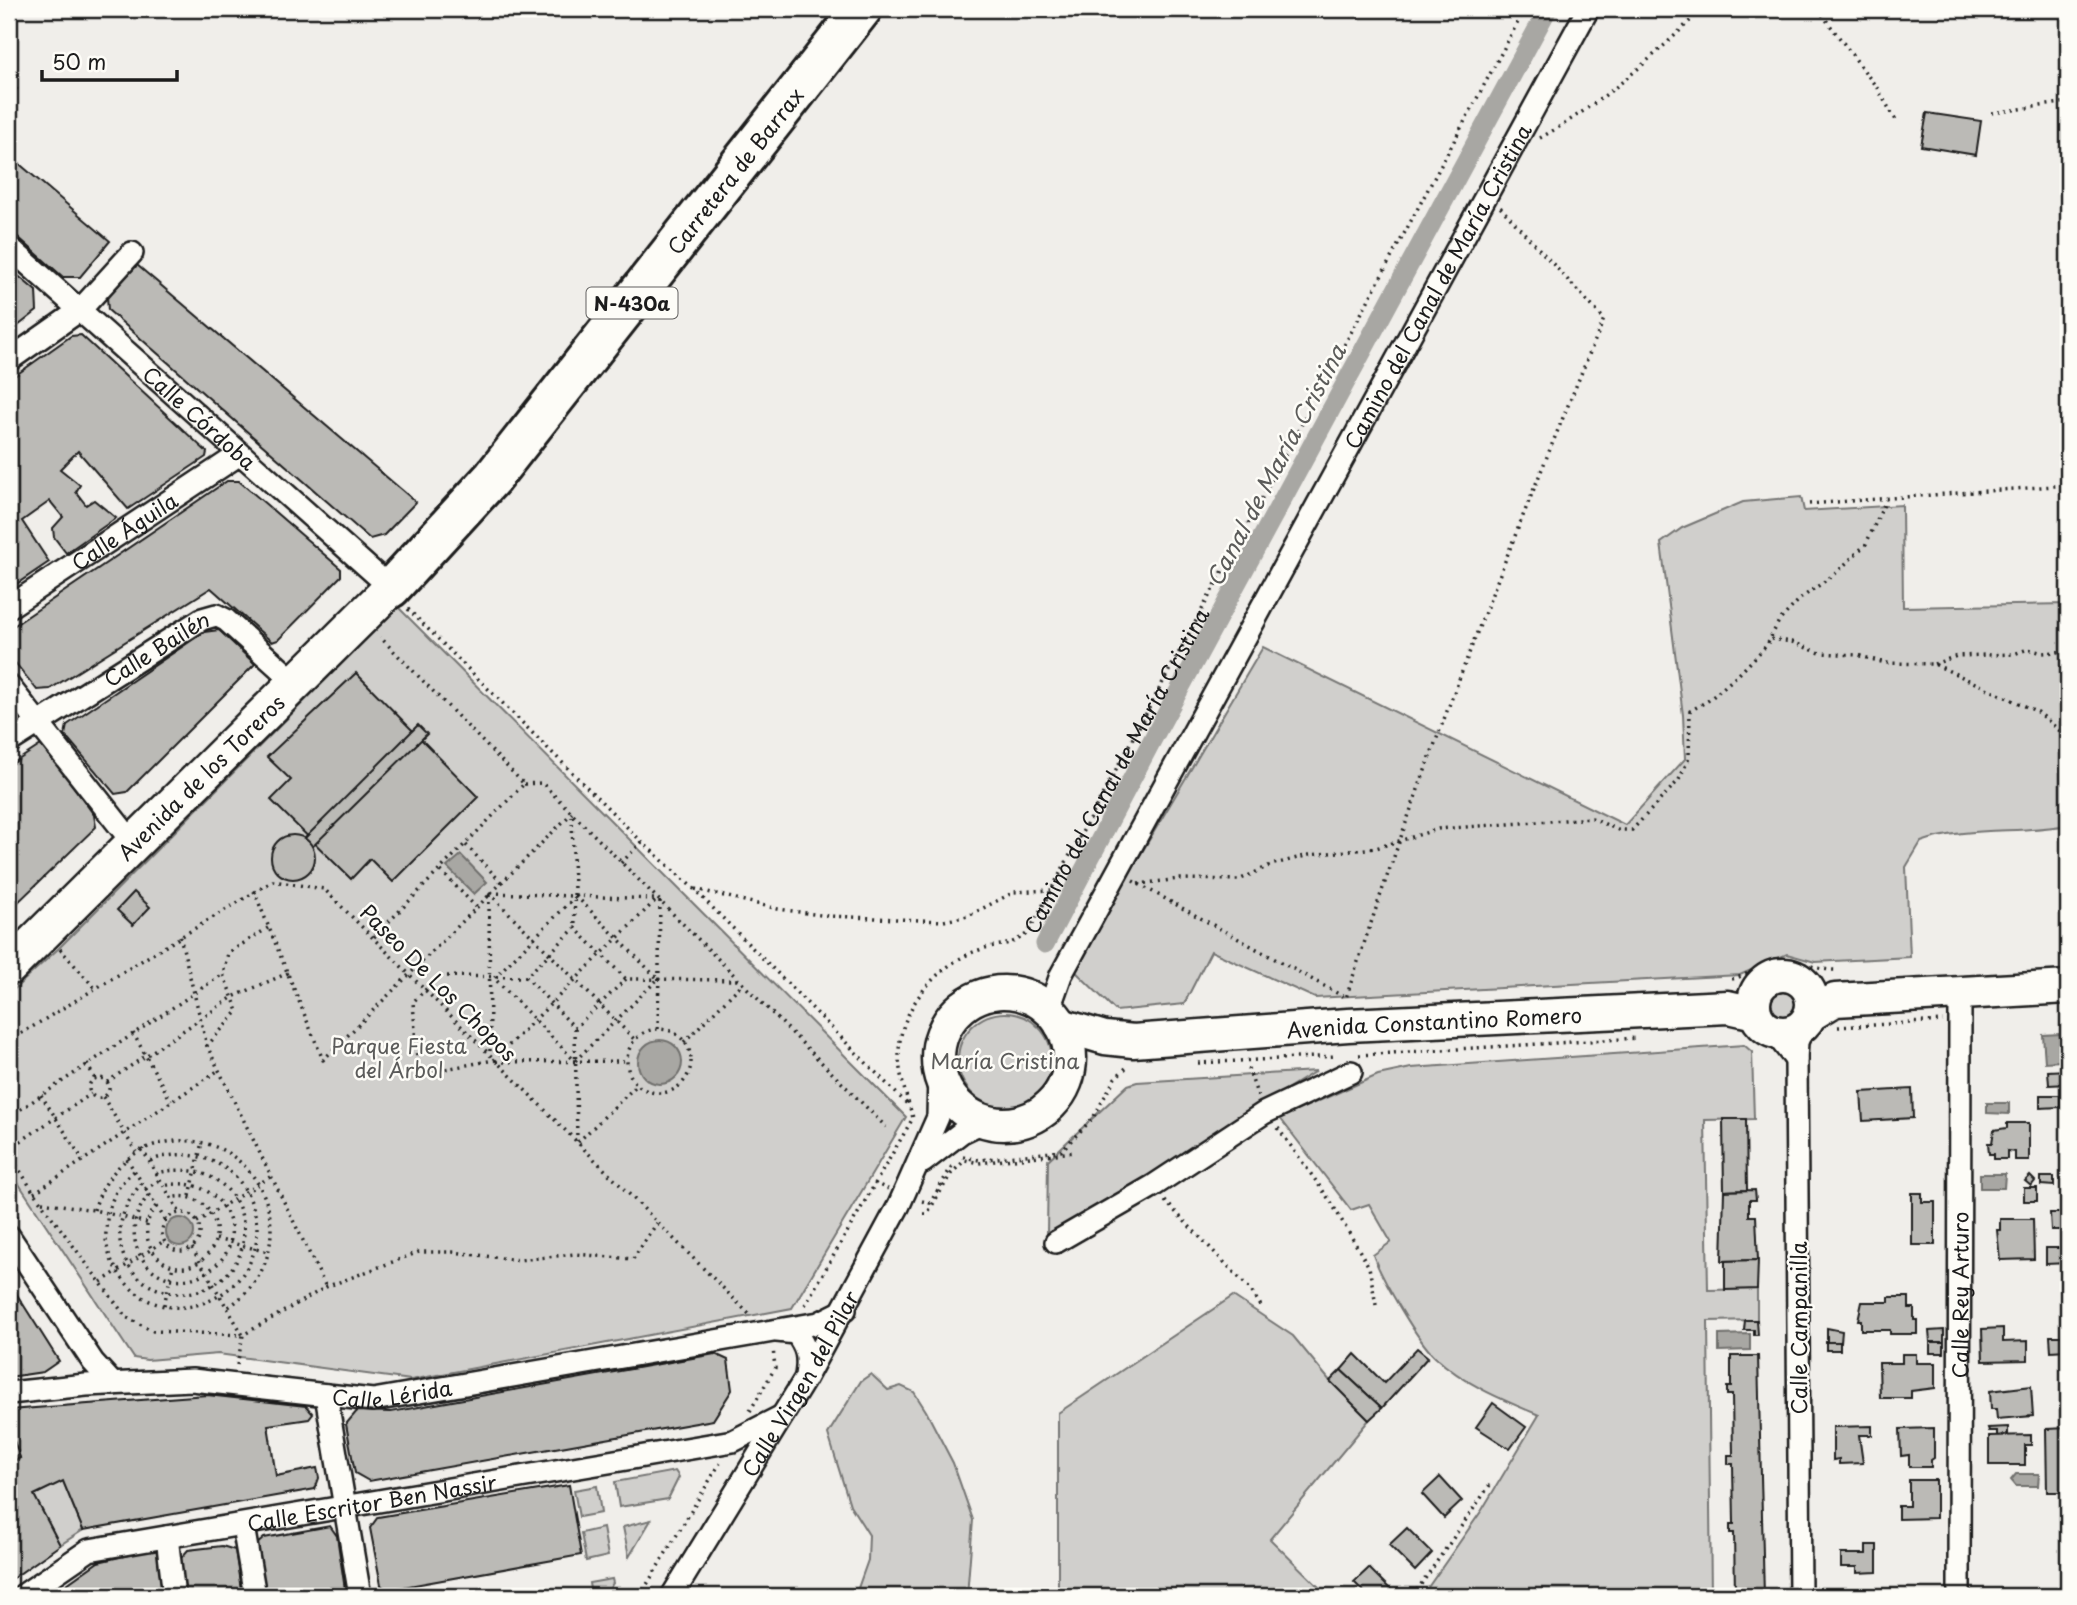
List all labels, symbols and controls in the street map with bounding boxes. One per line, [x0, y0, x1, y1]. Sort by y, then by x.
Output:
scale bar [42, 38, 177, 82]
text: 50 m [52, 45, 106, 77]
street label: Carretera de Barrax [659, 80, 811, 261]
street label: Camino del Canal de María Cristina [1335, 117, 1539, 454]
road number: N-430a [586, 288, 678, 318]
water label: Canal de María Cristina [1196, 337, 1354, 592]
street label: Calle Córdoba [136, 358, 264, 477]
street label: Calle Águila [64, 483, 184, 578]
street label: Camino del Canal de María Cristina [1015, 601, 1217, 939]
street label: Calle Bailén [97, 602, 213, 694]
street label: Avenida de los Toreros [110, 686, 292, 867]
street label: Paseo De Los Chopos [353, 896, 525, 1068]
street label: Avenida Constantino Romero [1285, 998, 1583, 1046]
park label: Parque Fiesta del Árbol [331, 1029, 467, 1085]
park label: María Cristina [931, 1044, 1080, 1076]
street label: Calle Rey Arturo [1943, 1211, 1976, 1379]
street label: Calle Campanilla [1782, 1241, 1814, 1415]
street label: Calle Virgen del Pilar [733, 1284, 866, 1483]
street label: Calle Lérida [331, 1371, 455, 1416]
street label: Calle Escritor Ben Nassir [245, 1465, 499, 1539]

